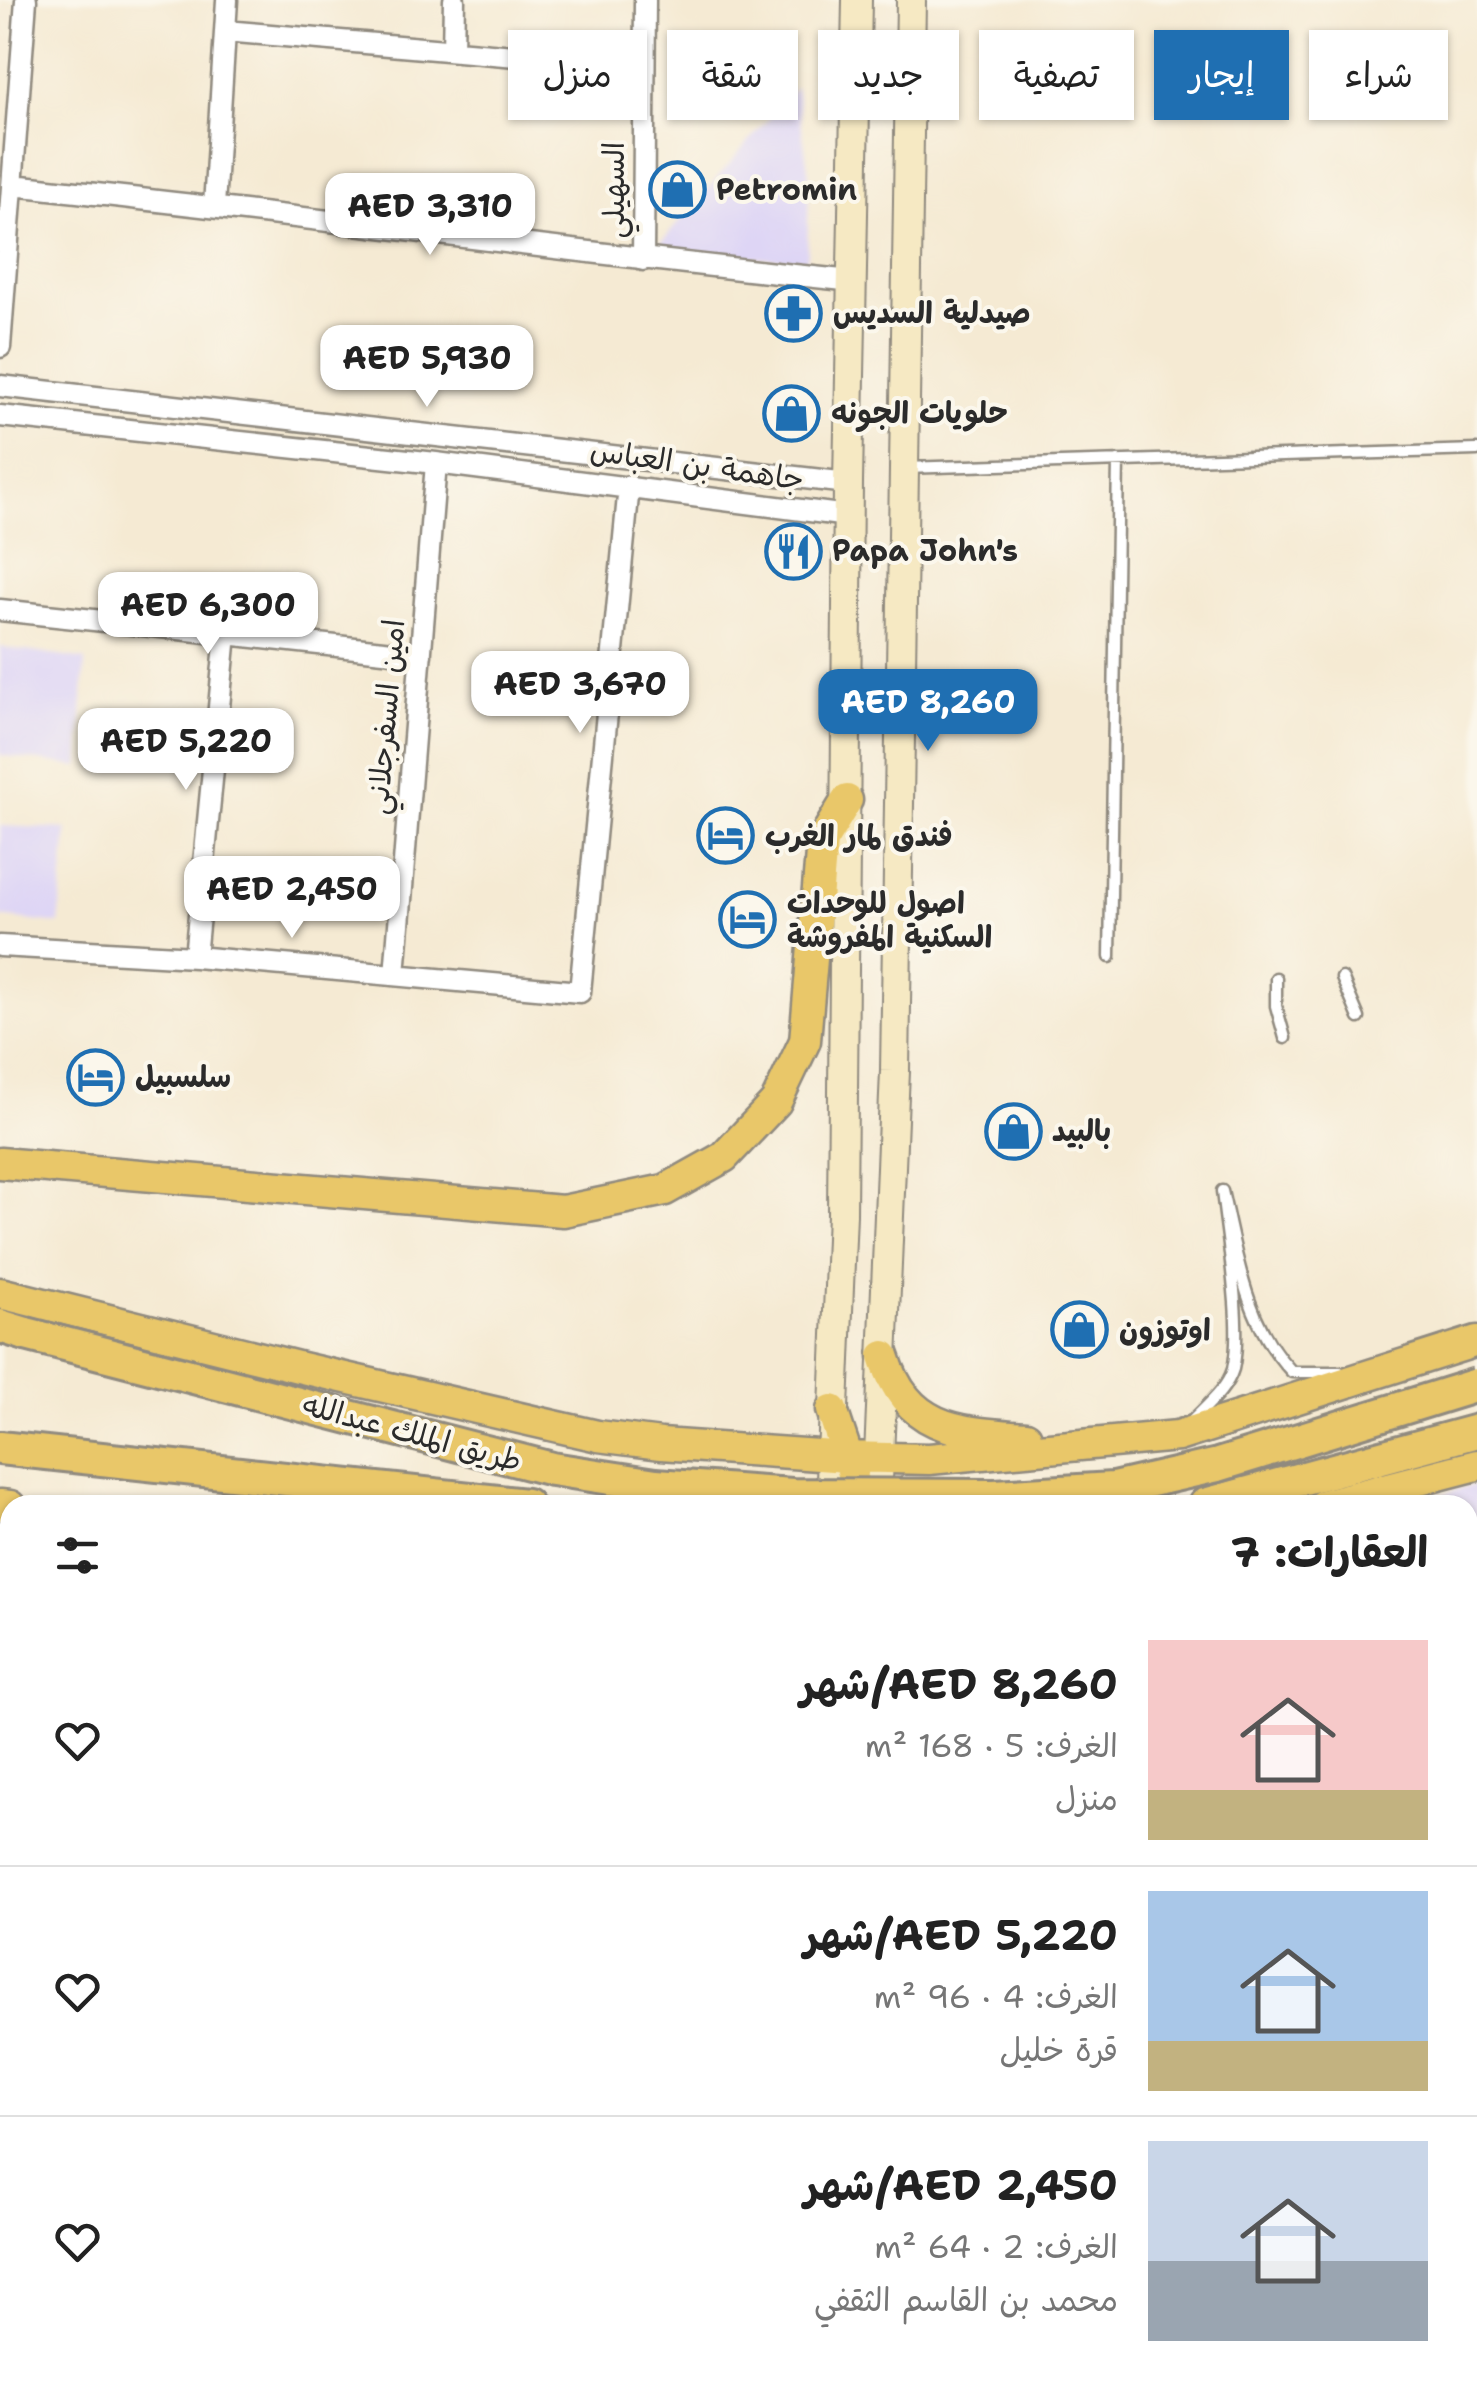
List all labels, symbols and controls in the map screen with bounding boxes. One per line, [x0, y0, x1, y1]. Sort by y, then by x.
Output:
chip: منزل [508, 30, 647, 120]
chip: شقة [667, 30, 798, 120]
chip: جديد [818, 30, 959, 120]
chip: تصفية [979, 30, 1134, 120]
chip: إيجار [1154, 30, 1289, 120]
chip: شراء [1309, 30, 1448, 120]
street label: السهيلي [593, 142, 640, 239]
shop icon: Petromin [647, 160, 707, 220]
place label: Petromin [716, 169, 857, 210]
pin: AED 3,310 [316, 173, 544, 258]
text: AED 3,310 [347, 184, 513, 227]
pharmacy icon: صيدلية السديس [764, 283, 824, 343]
place label: صيدلية السديس [833, 292, 1031, 333]
pin: AED 5,930 [313, 325, 541, 410]
text: AED 5,930 [342, 336, 512, 379]
shop icon: حلويات الجونه [762, 383, 822, 443]
place label: حلويات الجونه [831, 392, 1008, 433]
street label: جاهمة بن العباس [588, 429, 807, 500]
restaurant icon: Papa John's [763, 521, 823, 581]
place label: Papa John's [832, 530, 1018, 571]
pin: AED 6,300 [94, 572, 322, 657]
text: AED 6,300 [120, 583, 296, 626]
street label: امين السفرجلاني [357, 618, 420, 817]
pin: AED 3,670 [466, 651, 694, 736]
text: AED 3,670 [493, 662, 667, 705]
pin: AED 8,260 [814, 669, 1042, 754]
text: AED 8,260 [840, 680, 1016, 723]
pin: AED 5,220 [72, 708, 300, 793]
text: AED 5,220 [100, 719, 272, 762]
hotel icon: فندق لمار الغرب [696, 806, 756, 866]
place label: فندق لمار الغرب [765, 815, 953, 856]
pin: AED 2,450 [178, 856, 406, 941]
text: AED 2,450 [206, 867, 378, 910]
place label: اصول للوحدات السكنية المفروشة [787, 882, 992, 957]
hotel icon: اصول للوحدات السكنية المفروشة [718, 890, 778, 950]
hotel icon: سلسبيل [66, 1047, 126, 1107]
place label: سلسبيل [135, 1056, 231, 1097]
shop icon: بالبيد [983, 1101, 1043, 1161]
place label: بالبيد [1052, 1110, 1111, 1151]
shop icon: اوتوزون [1050, 1300, 1110, 1360]
place label: اوتوزون [1119, 1309, 1211, 1350]
street label: طريق الملك عبدالله [298, 1384, 526, 1481]
text: العقارات: 7 [1230, 1524, 1428, 1580]
icon: filters [50, 1528, 105, 1583]
text: AED 8,260/شهر [800, 1656, 1118, 1712]
icon: home [1228, 1680, 1348, 1800]
icon: heart [50, 1713, 105, 1768]
text: الغرف: 5 · 168 m² [865, 1724, 1118, 1767]
text: منزل [1055, 1777, 1118, 1820]
text: AED 5,220/شهر [804, 1907, 1118, 1963]
icon: home [1228, 1931, 1348, 2051]
icon: heart [50, 1964, 105, 2019]
text: الغرف: 4 · 96 m² [874, 1975, 1118, 2018]
text: قرة خليل [1000, 2028, 1118, 2071]
text: AED 2,450/شهر [804, 2157, 1118, 2213]
icon: home [1228, 2181, 1348, 2301]
icon: heart [50, 2214, 105, 2269]
text: الغرف: 2 · 64 m² [874, 2225, 1118, 2268]
text: محمد بن القاسم الثقفي [814, 2278, 1118, 2321]

